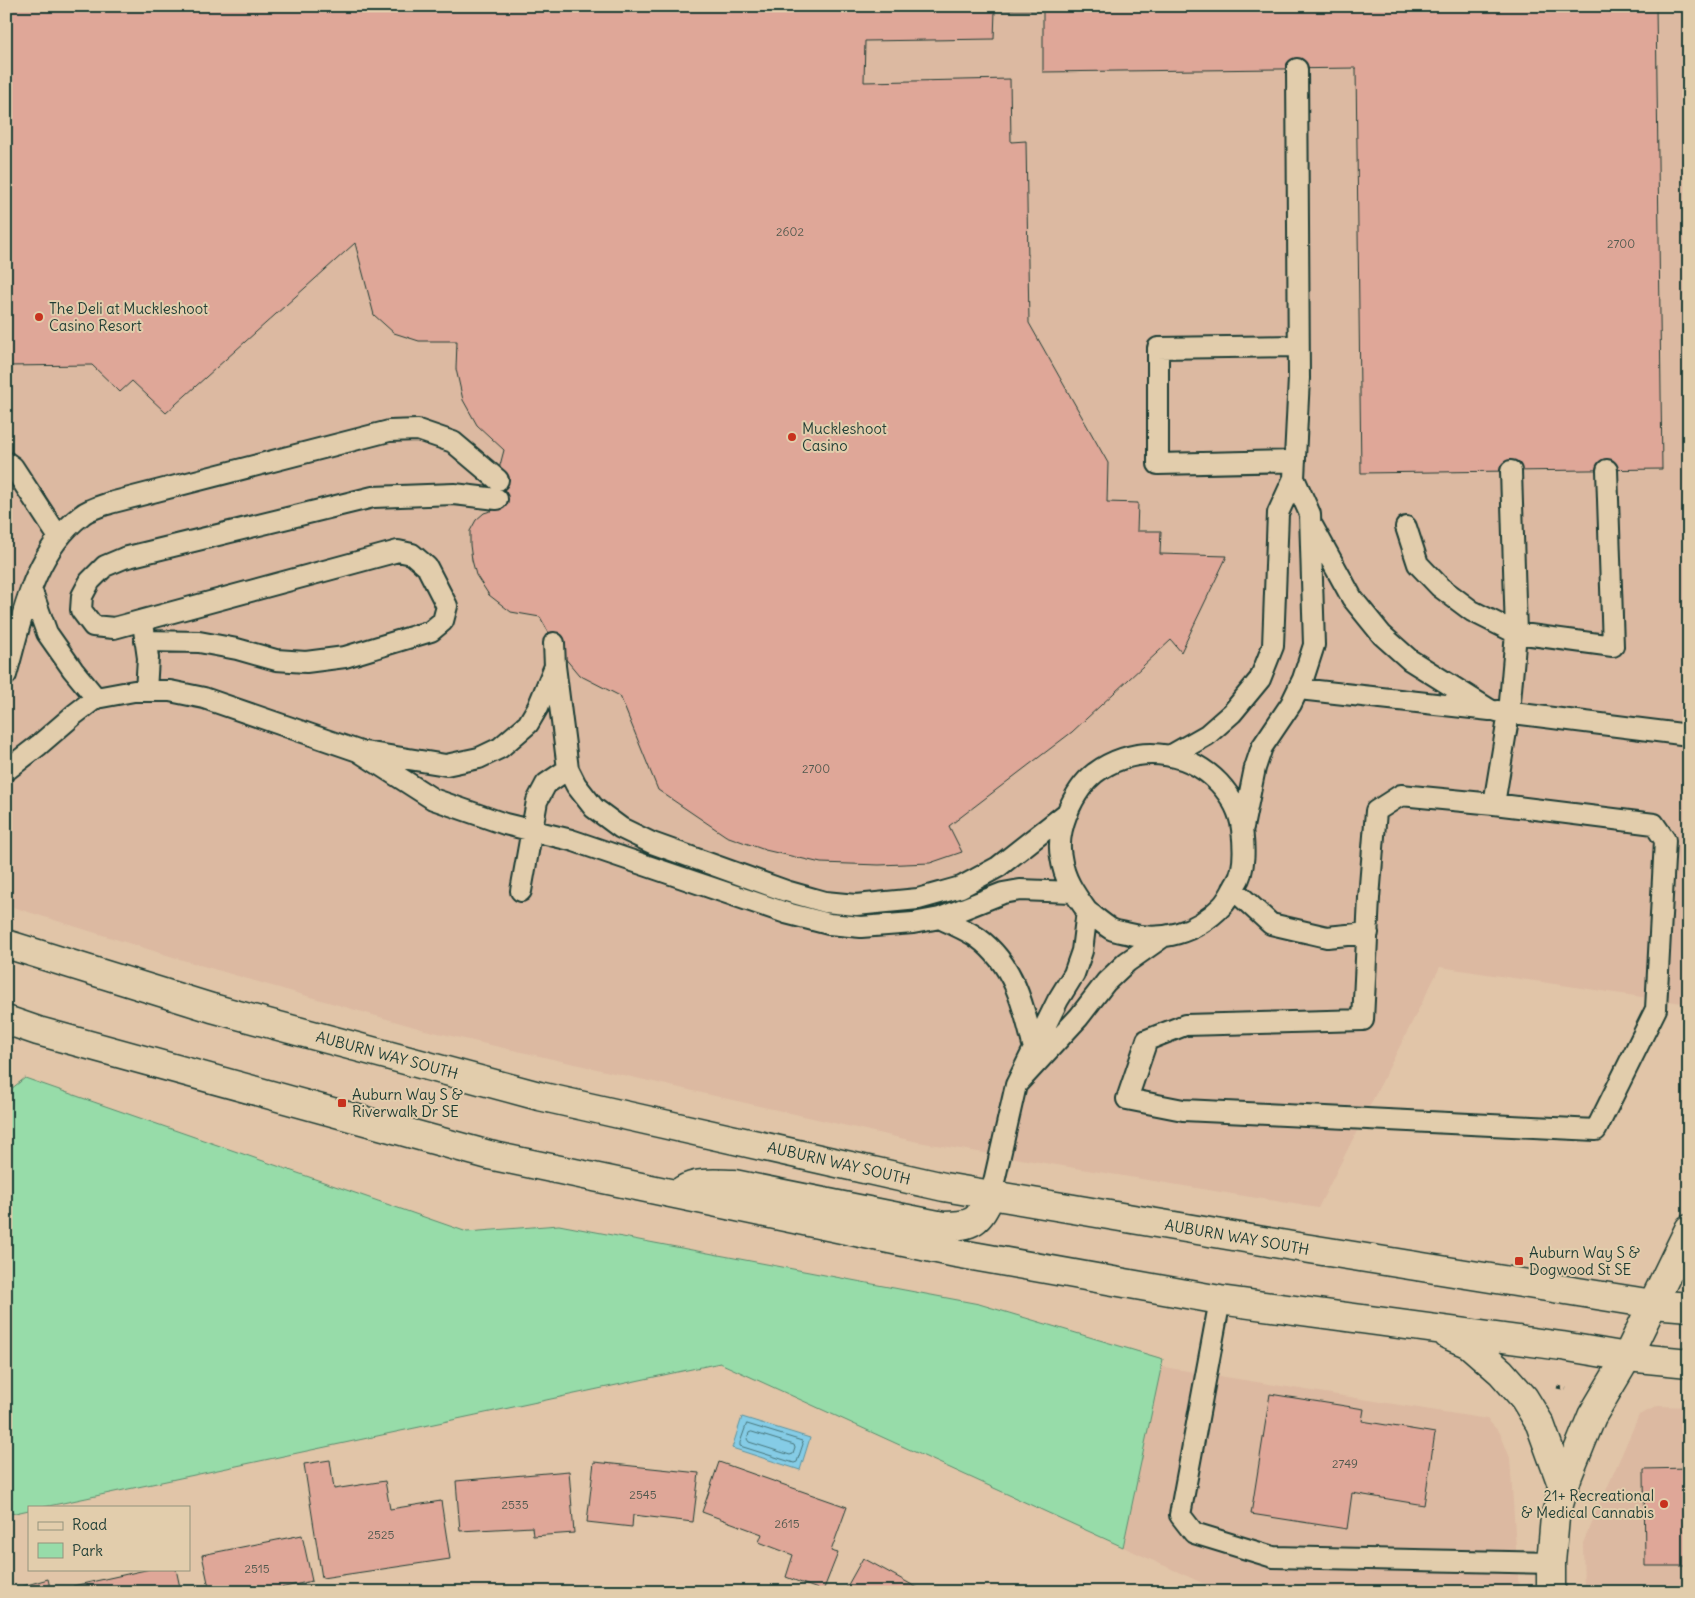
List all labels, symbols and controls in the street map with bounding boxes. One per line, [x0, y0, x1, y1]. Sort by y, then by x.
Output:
house number: 2602 [776, 224, 804, 239]
house number: 2700 [1607, 236, 1635, 251]
place label: The Deli at Muckleshoot Casino Resort [49, 299, 208, 335]
marker: The Deli at Muckleshoot Casino Resort [33, 311, 45, 323]
place label: Muckleshoot Casino [802, 419, 887, 455]
marker: Muckleshoot Casino [786, 431, 798, 443]
house number: 2700 [802, 761, 830, 776]
street label: AUBURN WAY SOUTH [314, 1027, 460, 1083]
place label: Auburn Way S & Riverwalk Dr SE [352, 1085, 463, 1121]
marker: Auburn Way S & Riverwalk Dr SE [336, 1097, 348, 1109]
street label: AUBURN WAY SOUTH [766, 1137, 913, 1189]
street label: AUBURN WAY SOUTH [1163, 1215, 1311, 1259]
place label: Auburn Way S & Dogwood St SE [1529, 1243, 1640, 1279]
marker: Auburn Way S & Dogwood St SE [1513, 1255, 1525, 1267]
house number: 2749 [1332, 1456, 1358, 1471]
place label: 21+ Recreational & Medical Cannabis [1521, 1486, 1654, 1522]
house number: 2545 [629, 1487, 657, 1502]
house number: 2535 [501, 1497, 529, 1512]
marker: 21+ Recreational & Medical Cannabis [1658, 1498, 1670, 1510]
legend [28, 1506, 190, 1570]
text: Road [72, 1515, 107, 1534]
house number: 2615 [774, 1516, 800, 1531]
house number: 2525 [368, 1527, 395, 1542]
text: Park [72, 1541, 103, 1560]
house number: 2515 [244, 1561, 270, 1576]

